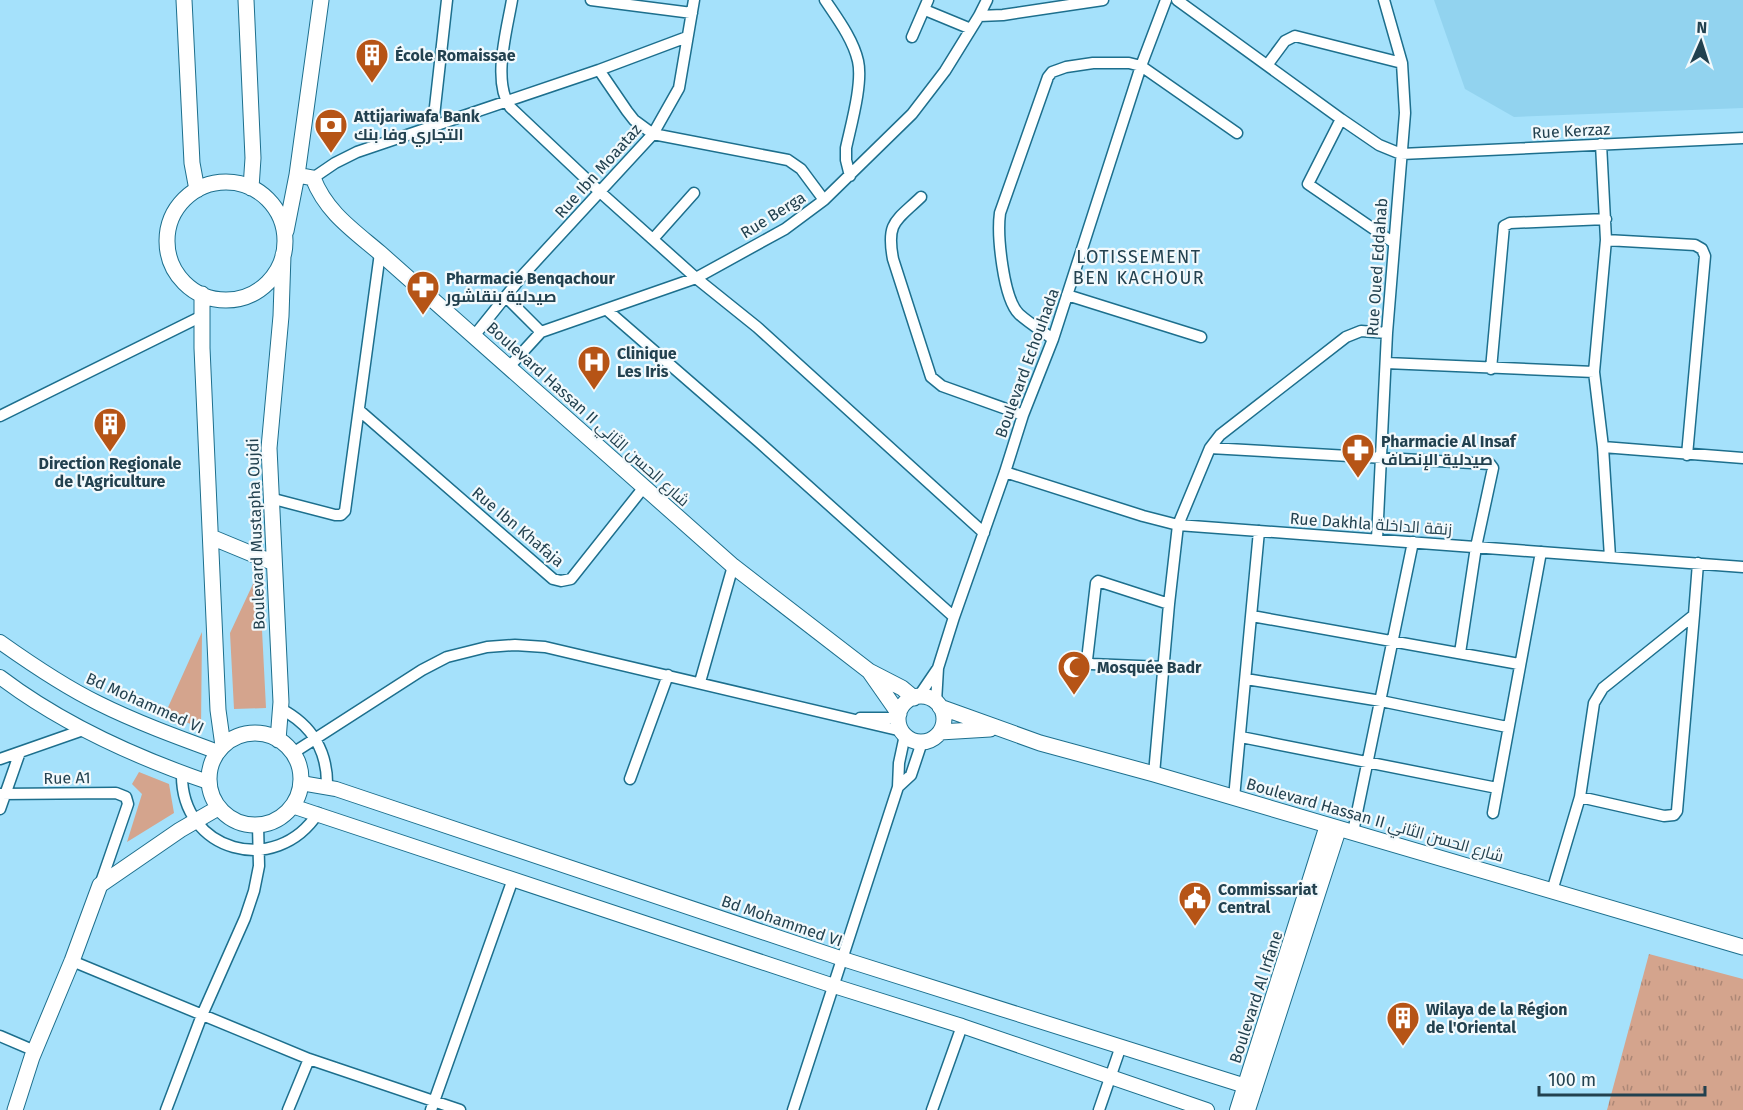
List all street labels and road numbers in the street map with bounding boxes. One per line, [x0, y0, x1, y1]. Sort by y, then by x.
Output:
street label: Rue Kerzaz [1531, 119, 1611, 143]
street label: Rue Ibn Moaataz [551, 120, 645, 222]
street label: Rue Berga [737, 188, 809, 242]
street label: Rue Oued Eddahab [1363, 197, 1391, 337]
street label: Boulevard Echouhada [991, 286, 1063, 440]
street label: Boulevard Hassan II شارع الحسن الثاني [480, 318, 693, 513]
street label: Boulevard Mustapha Oujdi [243, 438, 269, 630]
street label: Rue Ibn Khafaja [468, 483, 568, 571]
street label: Rue Dakhla زنقة الداخلة [1289, 509, 1453, 539]
street label: Bd Mohammed VI [83, 668, 207, 738]
street label: Rue A1 [43, 768, 91, 788]
street label: Boulevard Hassan II شارع الحسن الثاني [1243, 774, 1506, 870]
street label: Bd Mohammed VI [719, 891, 845, 951]
street label: Boulevard Al Irfane [1226, 928, 1286, 1066]

